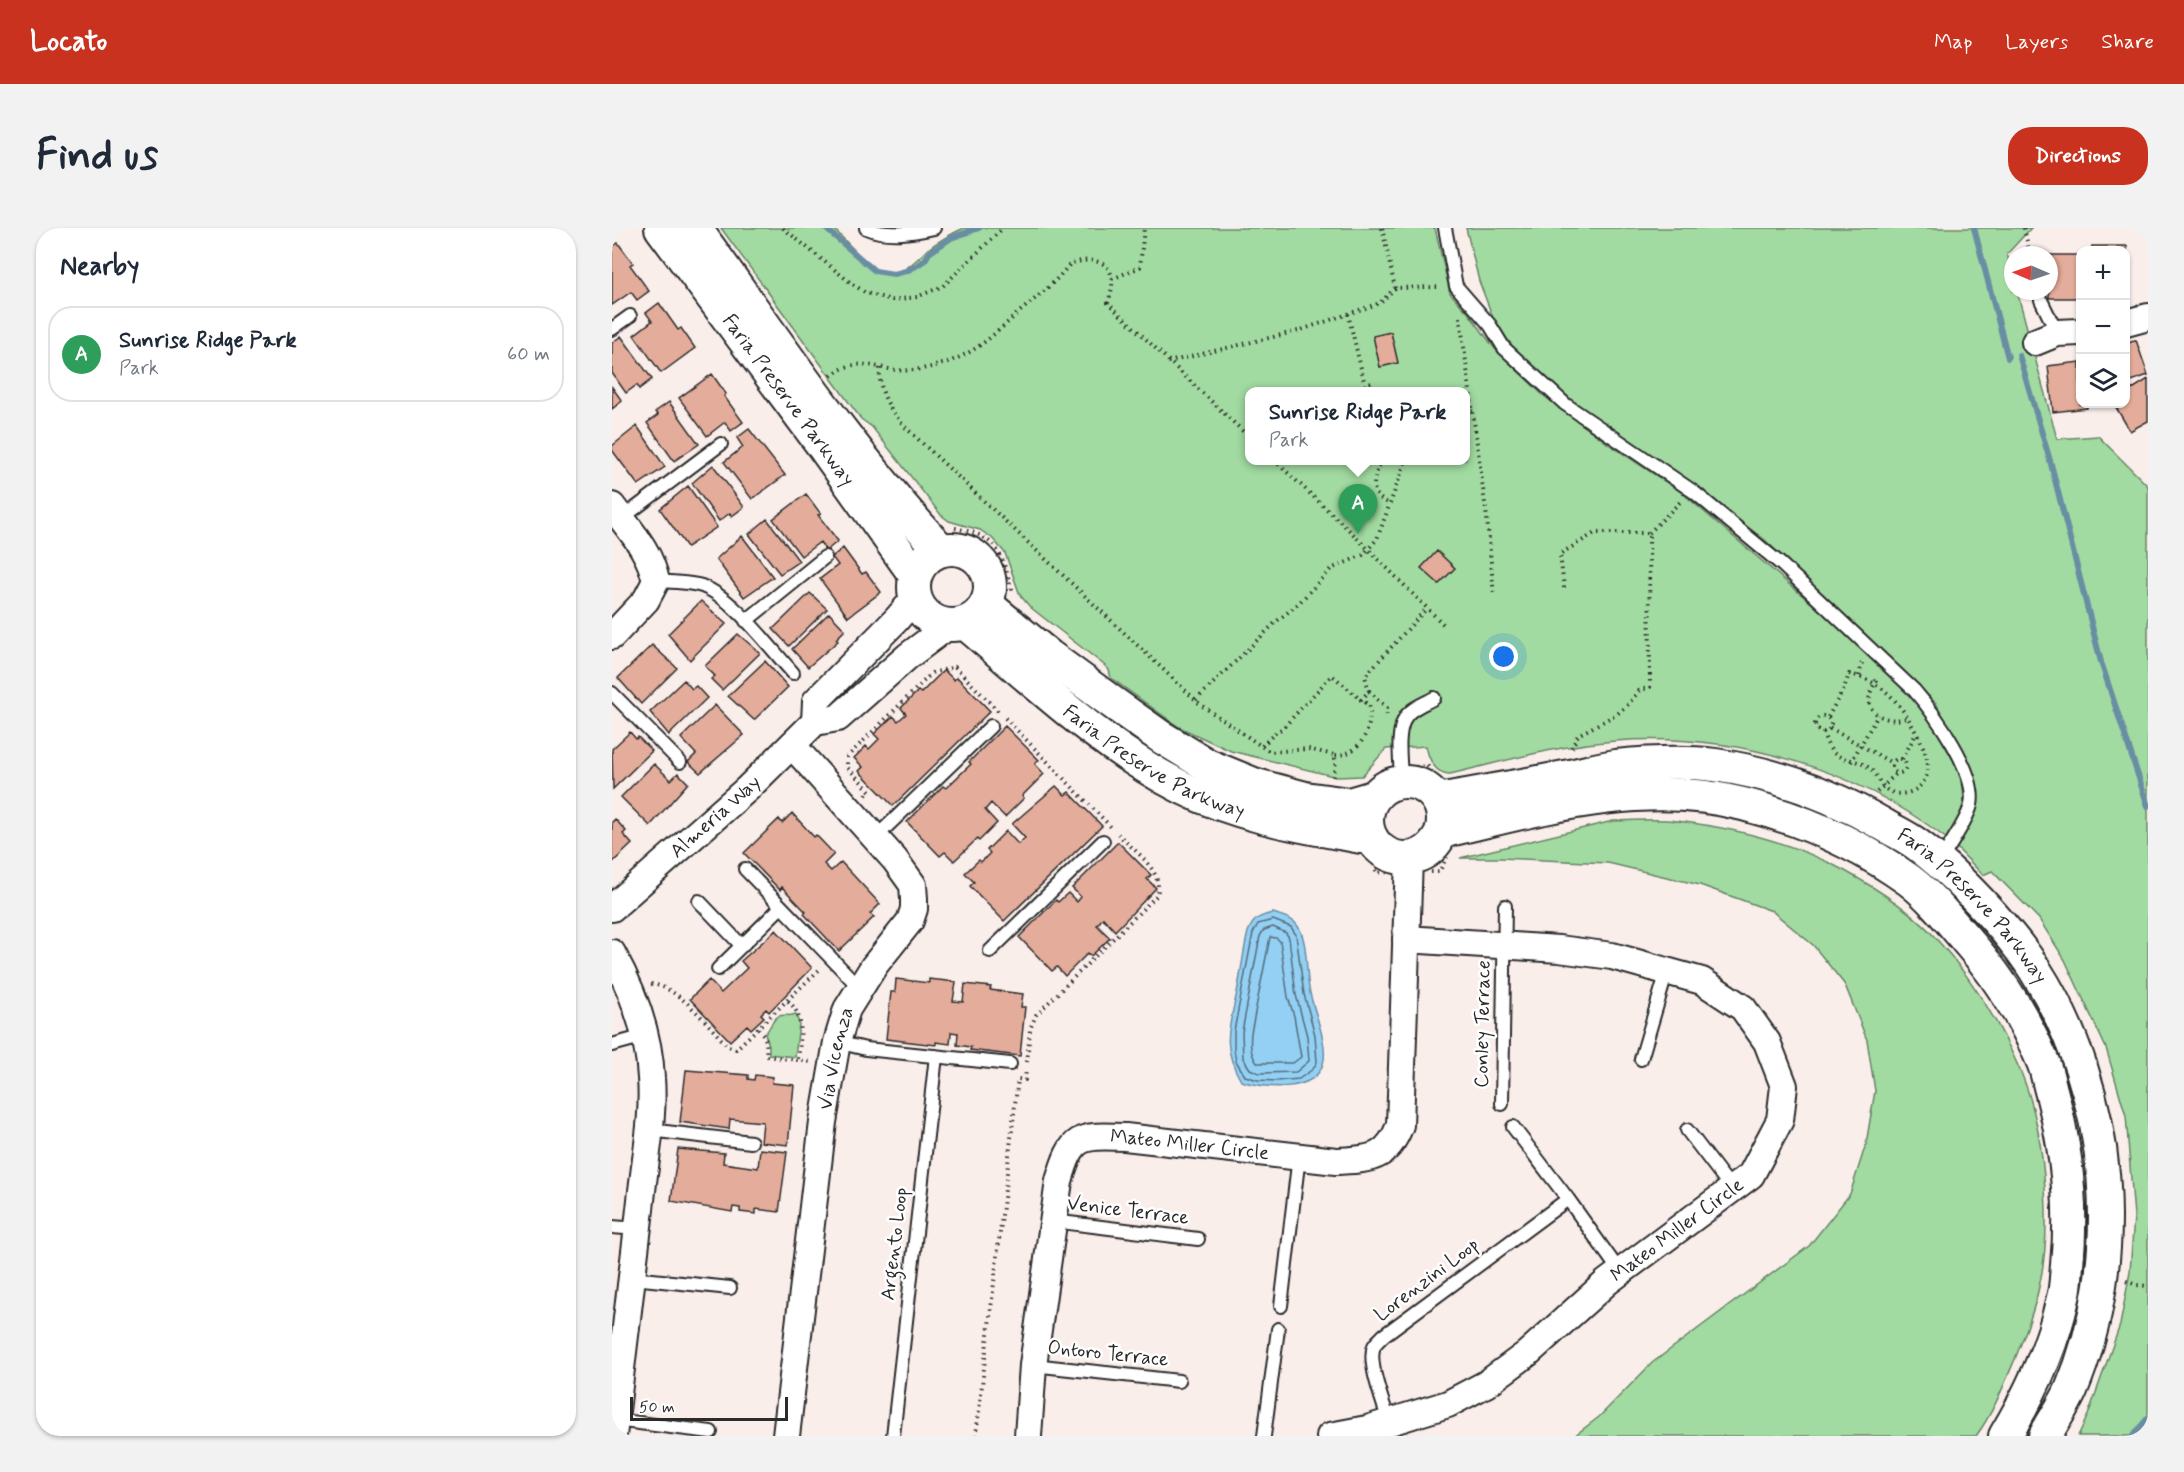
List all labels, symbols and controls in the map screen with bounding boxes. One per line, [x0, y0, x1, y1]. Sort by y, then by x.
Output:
text: Locato [30, 24, 107, 61]
text: Map [1934, 28, 1972, 56]
text: Layers [2005, 28, 2068, 56]
text: Share [2101, 28, 2154, 56]
button: Directions [2008, 127, 2148, 185]
text: Find us [36, 129, 158, 184]
north arrow [2004, 246, 2058, 300]
map controls [2076, 246, 2130, 408]
button: + [2076, 246, 2130, 300]
text: Nearby [60, 250, 139, 284]
button: − [2076, 300, 2130, 354]
street label: Faria Preserve Parkway [716, 308, 861, 492]
text: Sunrise Ridge Park [119, 327, 297, 355]
text: A [75, 341, 88, 368]
text: 60 m [507, 341, 550, 368]
button: layers [2076, 354, 2130, 408]
text: Park [119, 355, 159, 382]
popup [1245, 387, 1470, 465]
text: Sunrise Ridge Park [1269, 399, 1446, 427]
text: Park [1269, 427, 1308, 454]
pin: A [1338, 484, 1378, 534]
your location [1489, 642, 1518, 671]
street label: Faria Preserve Parkway [1057, 698, 1248, 825]
street label: Almeria Way [664, 769, 767, 864]
street label: Faria Preserve Parkway [1892, 822, 2054, 989]
street label: Conley Terrace [1468, 960, 1498, 1088]
street label: Via Vicenza [812, 1004, 860, 1112]
street label: Mateo Miller Circle [1110, 1123, 1271, 1167]
street label: Mateo Miller Circle [1605, 1171, 1749, 1288]
street label: Argento Loop [875, 1186, 917, 1302]
street label: Venice Terrace [1066, 1190, 1190, 1232]
street label: Lorenzini Loop [1369, 1232, 1485, 1328]
street label: Ontoro Terrace [1046, 1334, 1170, 1374]
scale bar [630, 1394, 788, 1422]
text: 50 m [639, 1397, 675, 1418]

